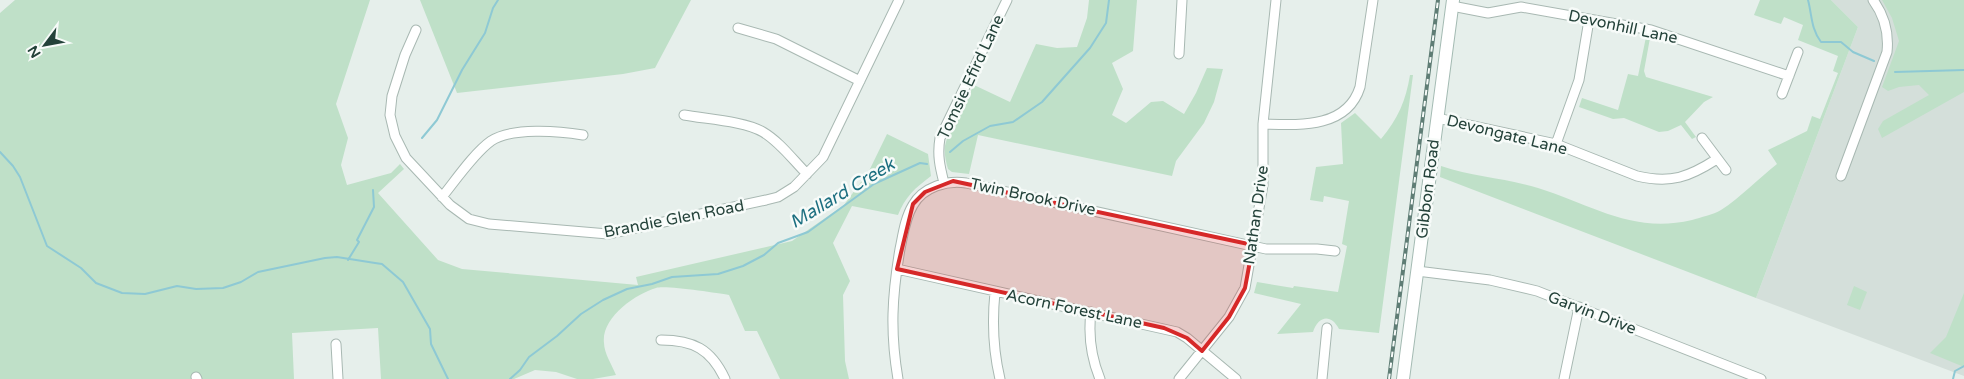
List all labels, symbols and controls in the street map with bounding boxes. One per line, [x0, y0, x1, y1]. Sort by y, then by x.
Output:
street label: Devonhill Lane [1566, 6, 1680, 48]
street label: Tomsie Efird Lane [933, 11, 1009, 143]
north arrow [20, 20, 70, 70]
text: N [24, 42, 45, 61]
street label: Devongate Lane [1445, 110, 1569, 160]
street label: Gibbon Road [1412, 138, 1444, 240]
water label: Mallard Creek [786, 152, 899, 233]
street label: Nathan Drive [1239, 164, 1273, 266]
street label: Twin Brook Drive [968, 174, 1098, 220]
street label: Brandie Glen Road [602, 196, 746, 242]
street label: Acorn Forest Lane [1004, 285, 1144, 333]
street label: Garvin Drive [1545, 287, 1639, 339]

